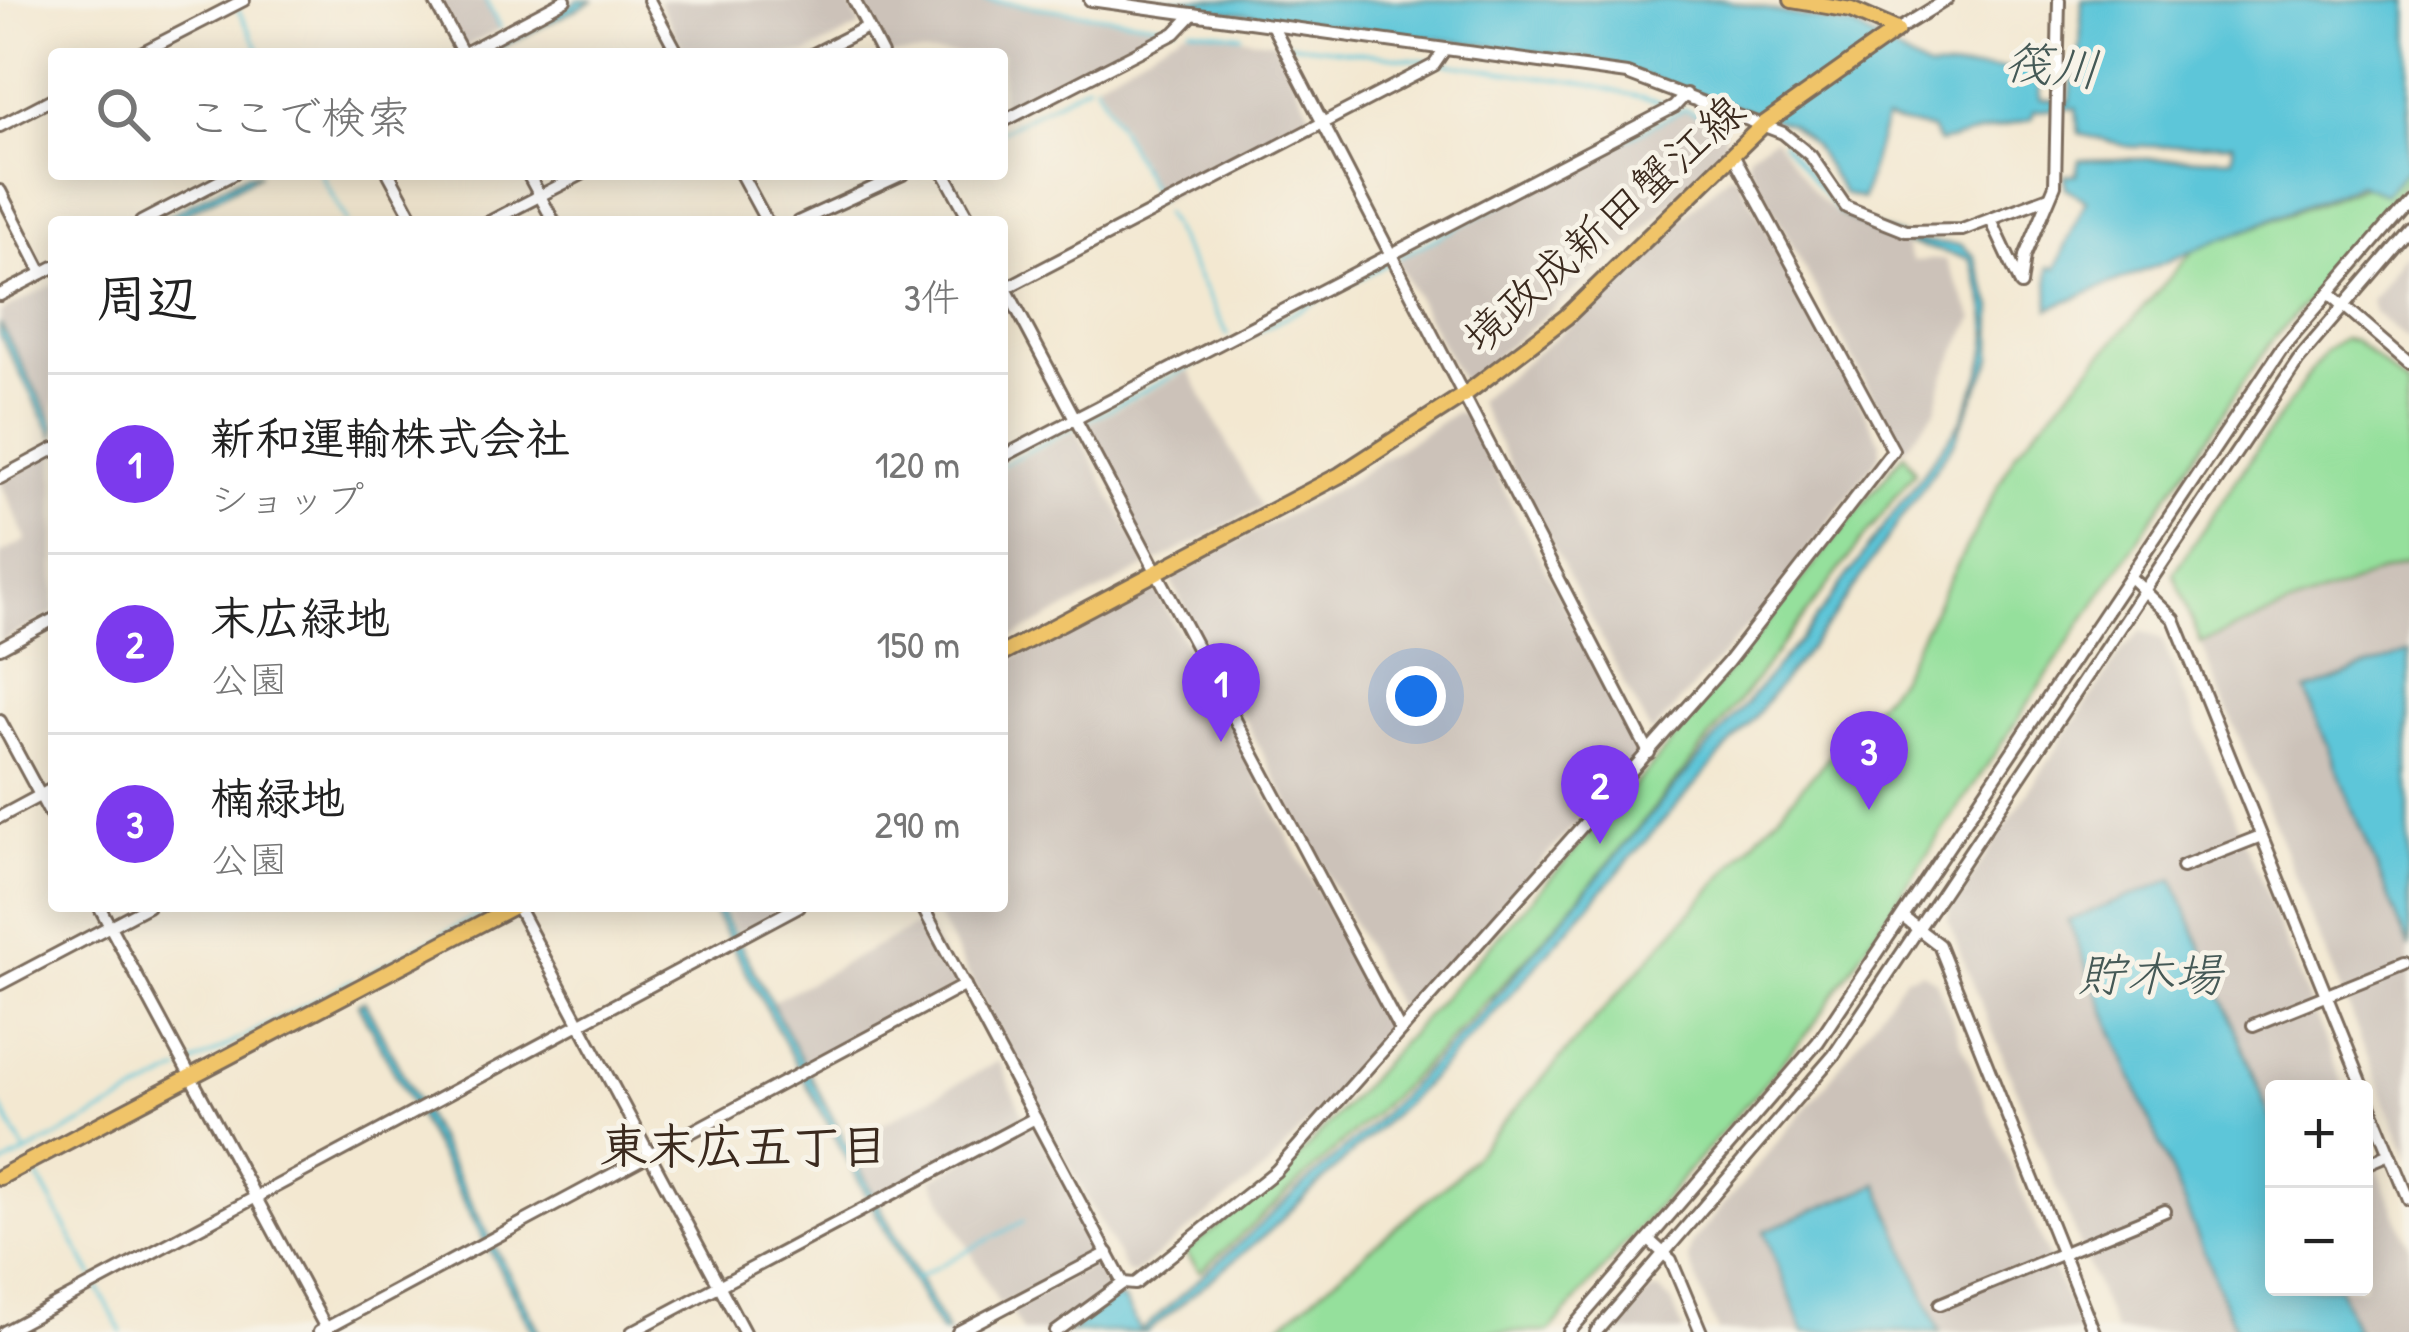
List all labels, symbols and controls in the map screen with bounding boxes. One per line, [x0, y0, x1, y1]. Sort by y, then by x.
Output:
water label: 筏川 [2001, 28, 2103, 102]
search box [48, 48, 1008, 180]
street label: 境政成新田蟹江線 [1449, 80, 1757, 366]
icon: search [90, 81, 156, 147]
text: ここで検索 [186, 86, 411, 147]
text: 周辺 [96, 263, 198, 332]
text: 3件 [904, 270, 960, 323]
text: 新和運輸株式会社 [210, 407, 570, 468]
text: 1 [128, 437, 142, 490]
text: 120 m [875, 437, 960, 490]
text: ショップ [210, 472, 364, 525]
text: 末広緑地 [210, 587, 390, 648]
text: 2 [126, 617, 144, 670]
text: 150 m [876, 617, 960, 670]
pin: 1 [1182, 643, 1260, 742]
text: 公園 [210, 652, 288, 705]
your location [1386, 666, 1446, 726]
pin: 3 [1830, 711, 1908, 810]
pin: 2 [1561, 745, 1639, 844]
text: 楠緑地 [210, 767, 345, 828]
text: 3 [126, 797, 144, 850]
text: 290 m [874, 797, 960, 850]
text: 公園 [210, 832, 288, 885]
water label: 貯木場 [2078, 941, 2226, 1006]
map controls [2265, 1080, 2373, 1296]
button: + [2265, 1080, 2373, 1188]
district label: 東末広五丁目 [600, 1113, 888, 1178]
button: − [2265, 1188, 2373, 1296]

